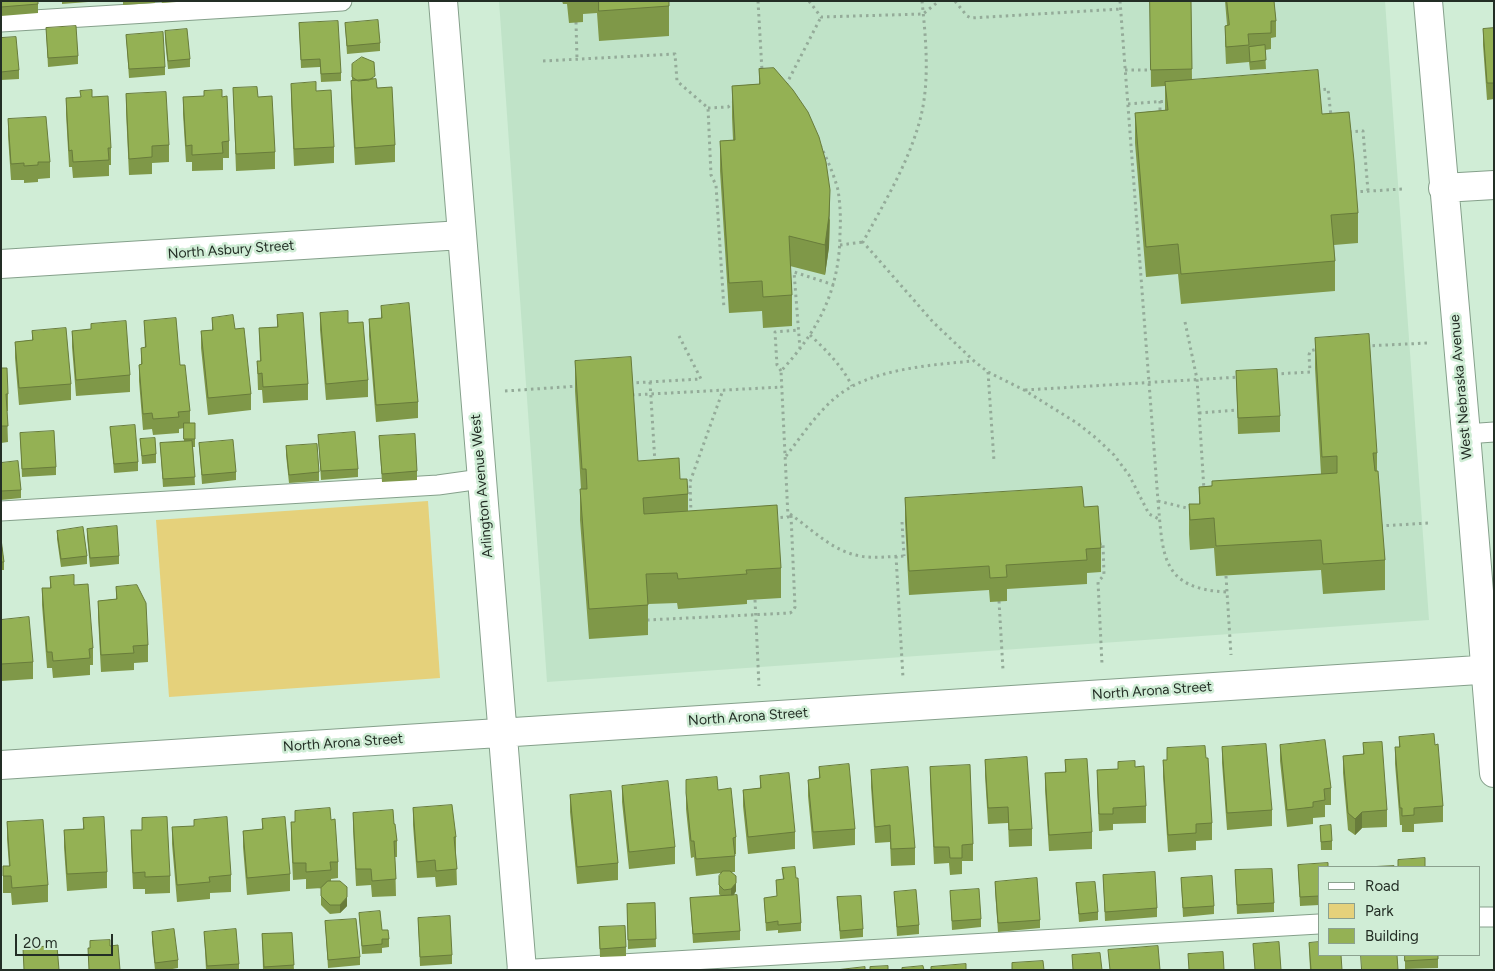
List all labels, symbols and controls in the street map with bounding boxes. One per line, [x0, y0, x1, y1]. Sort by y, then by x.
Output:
street label: North Asbury Street [167, 237, 295, 263]
street label: West Nebraska Avenue [1446, 314, 1476, 460]
street label: Arlington Avenue West [467, 413, 497, 559]
street label: North Arona Street [1091, 678, 1213, 704]
street label: North Arona Street [687, 704, 809, 730]
street label: North Arona Street [282, 730, 404, 756]
legend [1318, 866, 1480, 956]
text: Road [1365, 877, 1400, 895]
text: Park [1365, 902, 1394, 920]
scale bar [18, 924, 115, 956]
text: Building [1365, 927, 1419, 945]
text: 20 m [23, 934, 57, 952]

